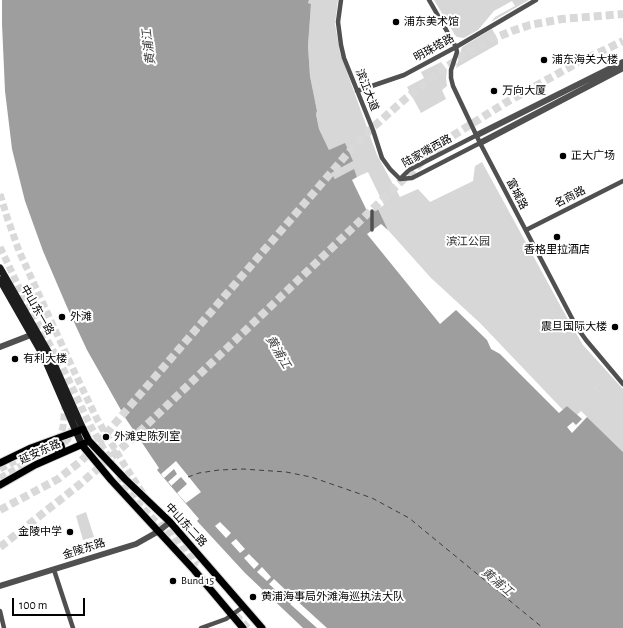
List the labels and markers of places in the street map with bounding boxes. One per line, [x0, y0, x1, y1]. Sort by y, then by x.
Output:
place label: 浦东美术馆 [404, 15, 459, 29]
marker: 浦东美术馆 [391, 17, 401, 27]
place label: 浦东海关大楼 [552, 53, 618, 67]
marker: 浦东海关大楼 [539, 55, 549, 65]
place label: 万向大厦 [502, 84, 546, 98]
marker: 万向大厦 [489, 86, 499, 96]
place label: 正大广场 [571, 149, 615, 163]
marker: 正大广场 [558, 151, 568, 161]
marker: 香格里拉酒店 [552, 232, 562, 242]
place label: 香格里拉酒店 [524, 243, 590, 257]
place label: 外滩 [70, 310, 92, 324]
marker: 外滩 [57, 312, 67, 322]
place label: 震旦国际大楼 [541, 320, 607, 334]
marker: 震旦国际大楼 [610, 322, 620, 332]
place label: 有利大楼 [23, 352, 67, 366]
marker: 有利大楼 [10, 354, 20, 364]
place label: 外滩史陈列室 [114, 430, 180, 444]
marker: 外滩史陈列室 [101, 432, 111, 442]
place label: 金陵中学 [18, 525, 62, 539]
marker: 金陵中学 [65, 527, 75, 537]
place label: Bund 15 [181, 574, 214, 588]
marker: Bund 15 [168, 576, 178, 586]
place label: 黄浦海事局外滩海巡执法大队 [261, 590, 404, 604]
marker: 黄浦海事局外滩海巡执法大队 [248, 592, 258, 602]

